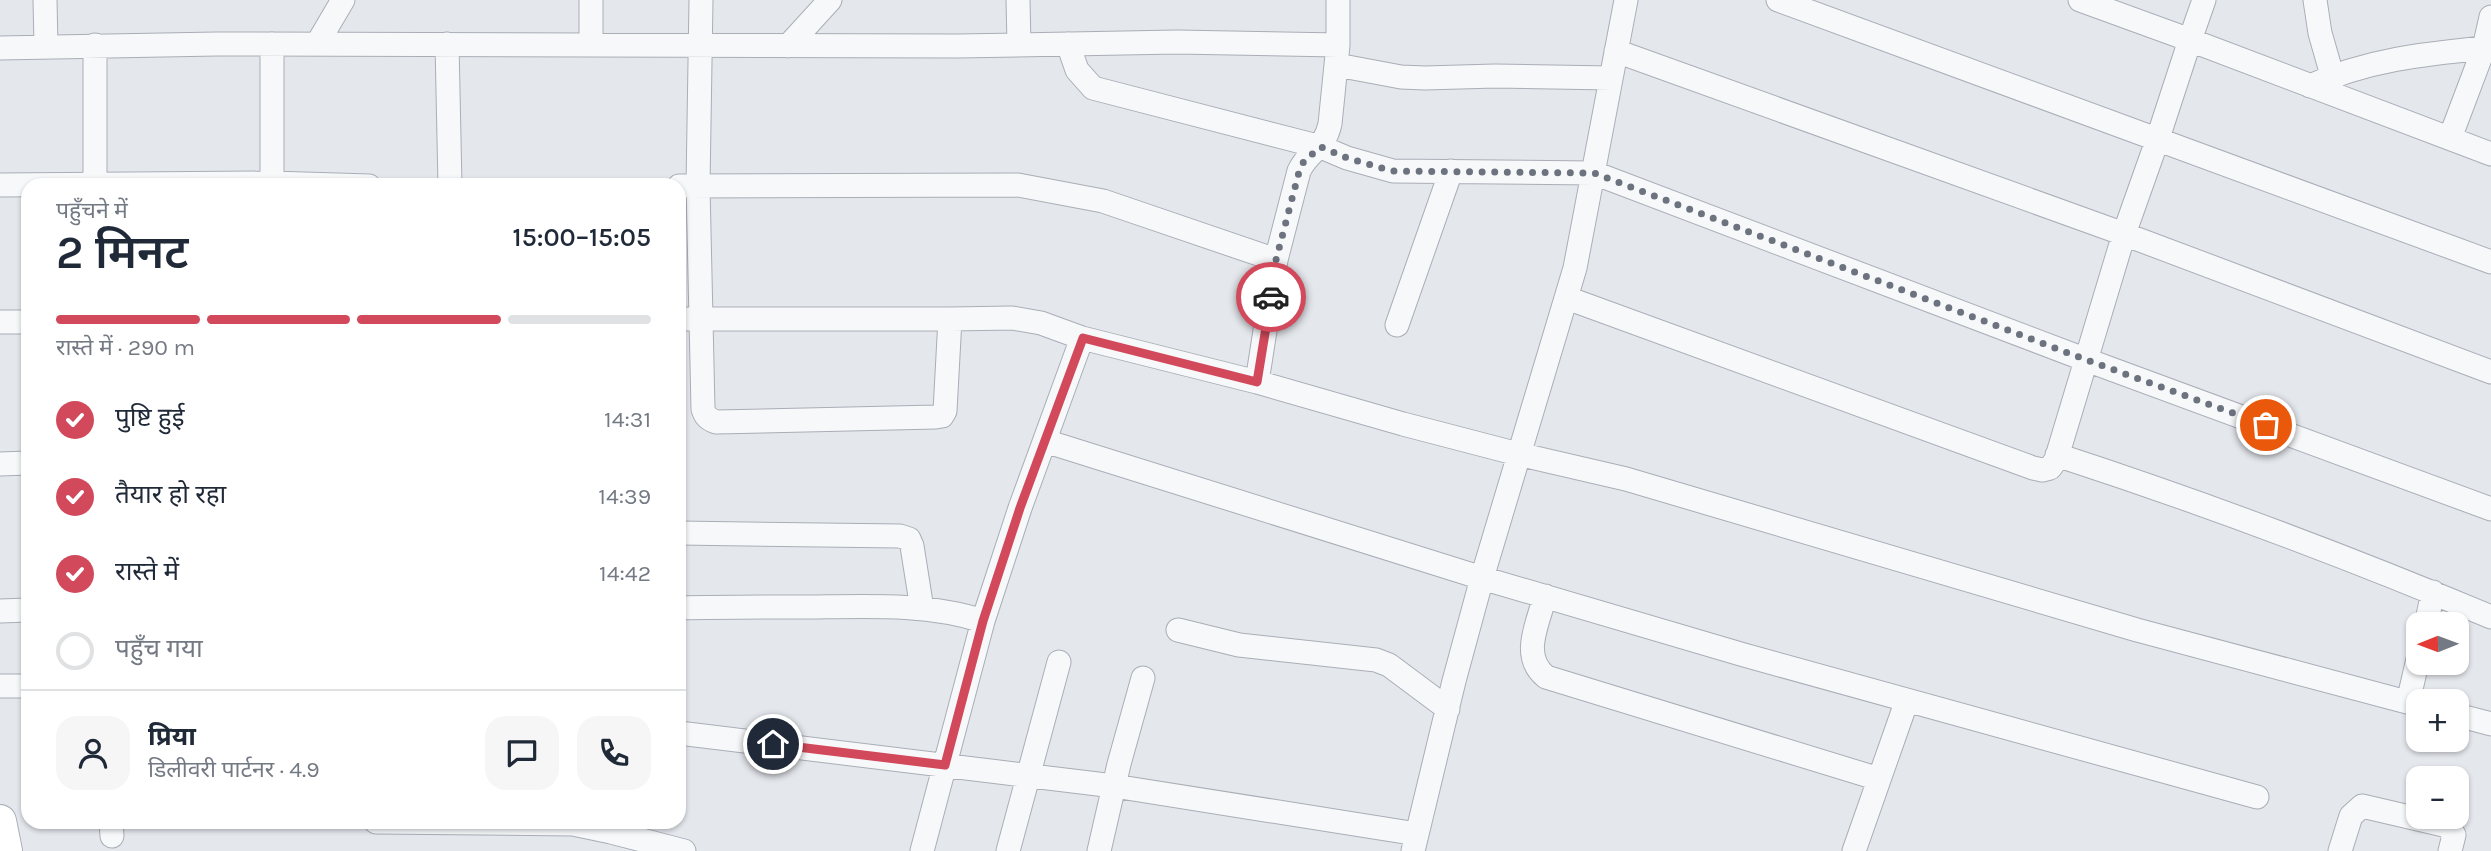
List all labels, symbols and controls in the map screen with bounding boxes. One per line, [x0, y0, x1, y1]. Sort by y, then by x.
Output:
text: पहुँचने में [56, 197, 128, 224]
text: 15:00–15:05 [513, 222, 651, 253]
text: 2 मिनट [56, 226, 188, 280]
courier [1236, 262, 1306, 332]
icon: car [1252, 278, 1290, 316]
text: रास्ते में · 290 m [56, 334, 195, 361]
pin [2236, 395, 2296, 455]
icon: check [56, 401, 94, 439]
text: पुष्टि हुई [115, 402, 184, 433]
text: 14:31 [604, 406, 651, 433]
icon: bag [2247, 406, 2285, 444]
icon: check [56, 478, 94, 516]
text: तैयार हो रहा [115, 479, 226, 510]
text: 14:39 [598, 483, 651, 510]
icon: check [56, 555, 94, 593]
text: रास्ते में [115, 556, 179, 587]
text: 14:42 [599, 560, 651, 587]
north arrow [2406, 612, 2469, 676]
map controls [2406, 612, 2469, 829]
text: पहुँच गया [115, 633, 203, 664]
button: + [2406, 689, 2469, 752]
pin [743, 714, 803, 774]
button: person [56, 716, 130, 790]
button: chat [485, 716, 559, 790]
button: phone [577, 716, 651, 790]
text: प्रिया [148, 721, 196, 752]
icon: home [754, 725, 792, 763]
text: डिलीवरी पार्टनर · 4.9 [148, 756, 320, 783]
button: − [2406, 766, 2469, 829]

